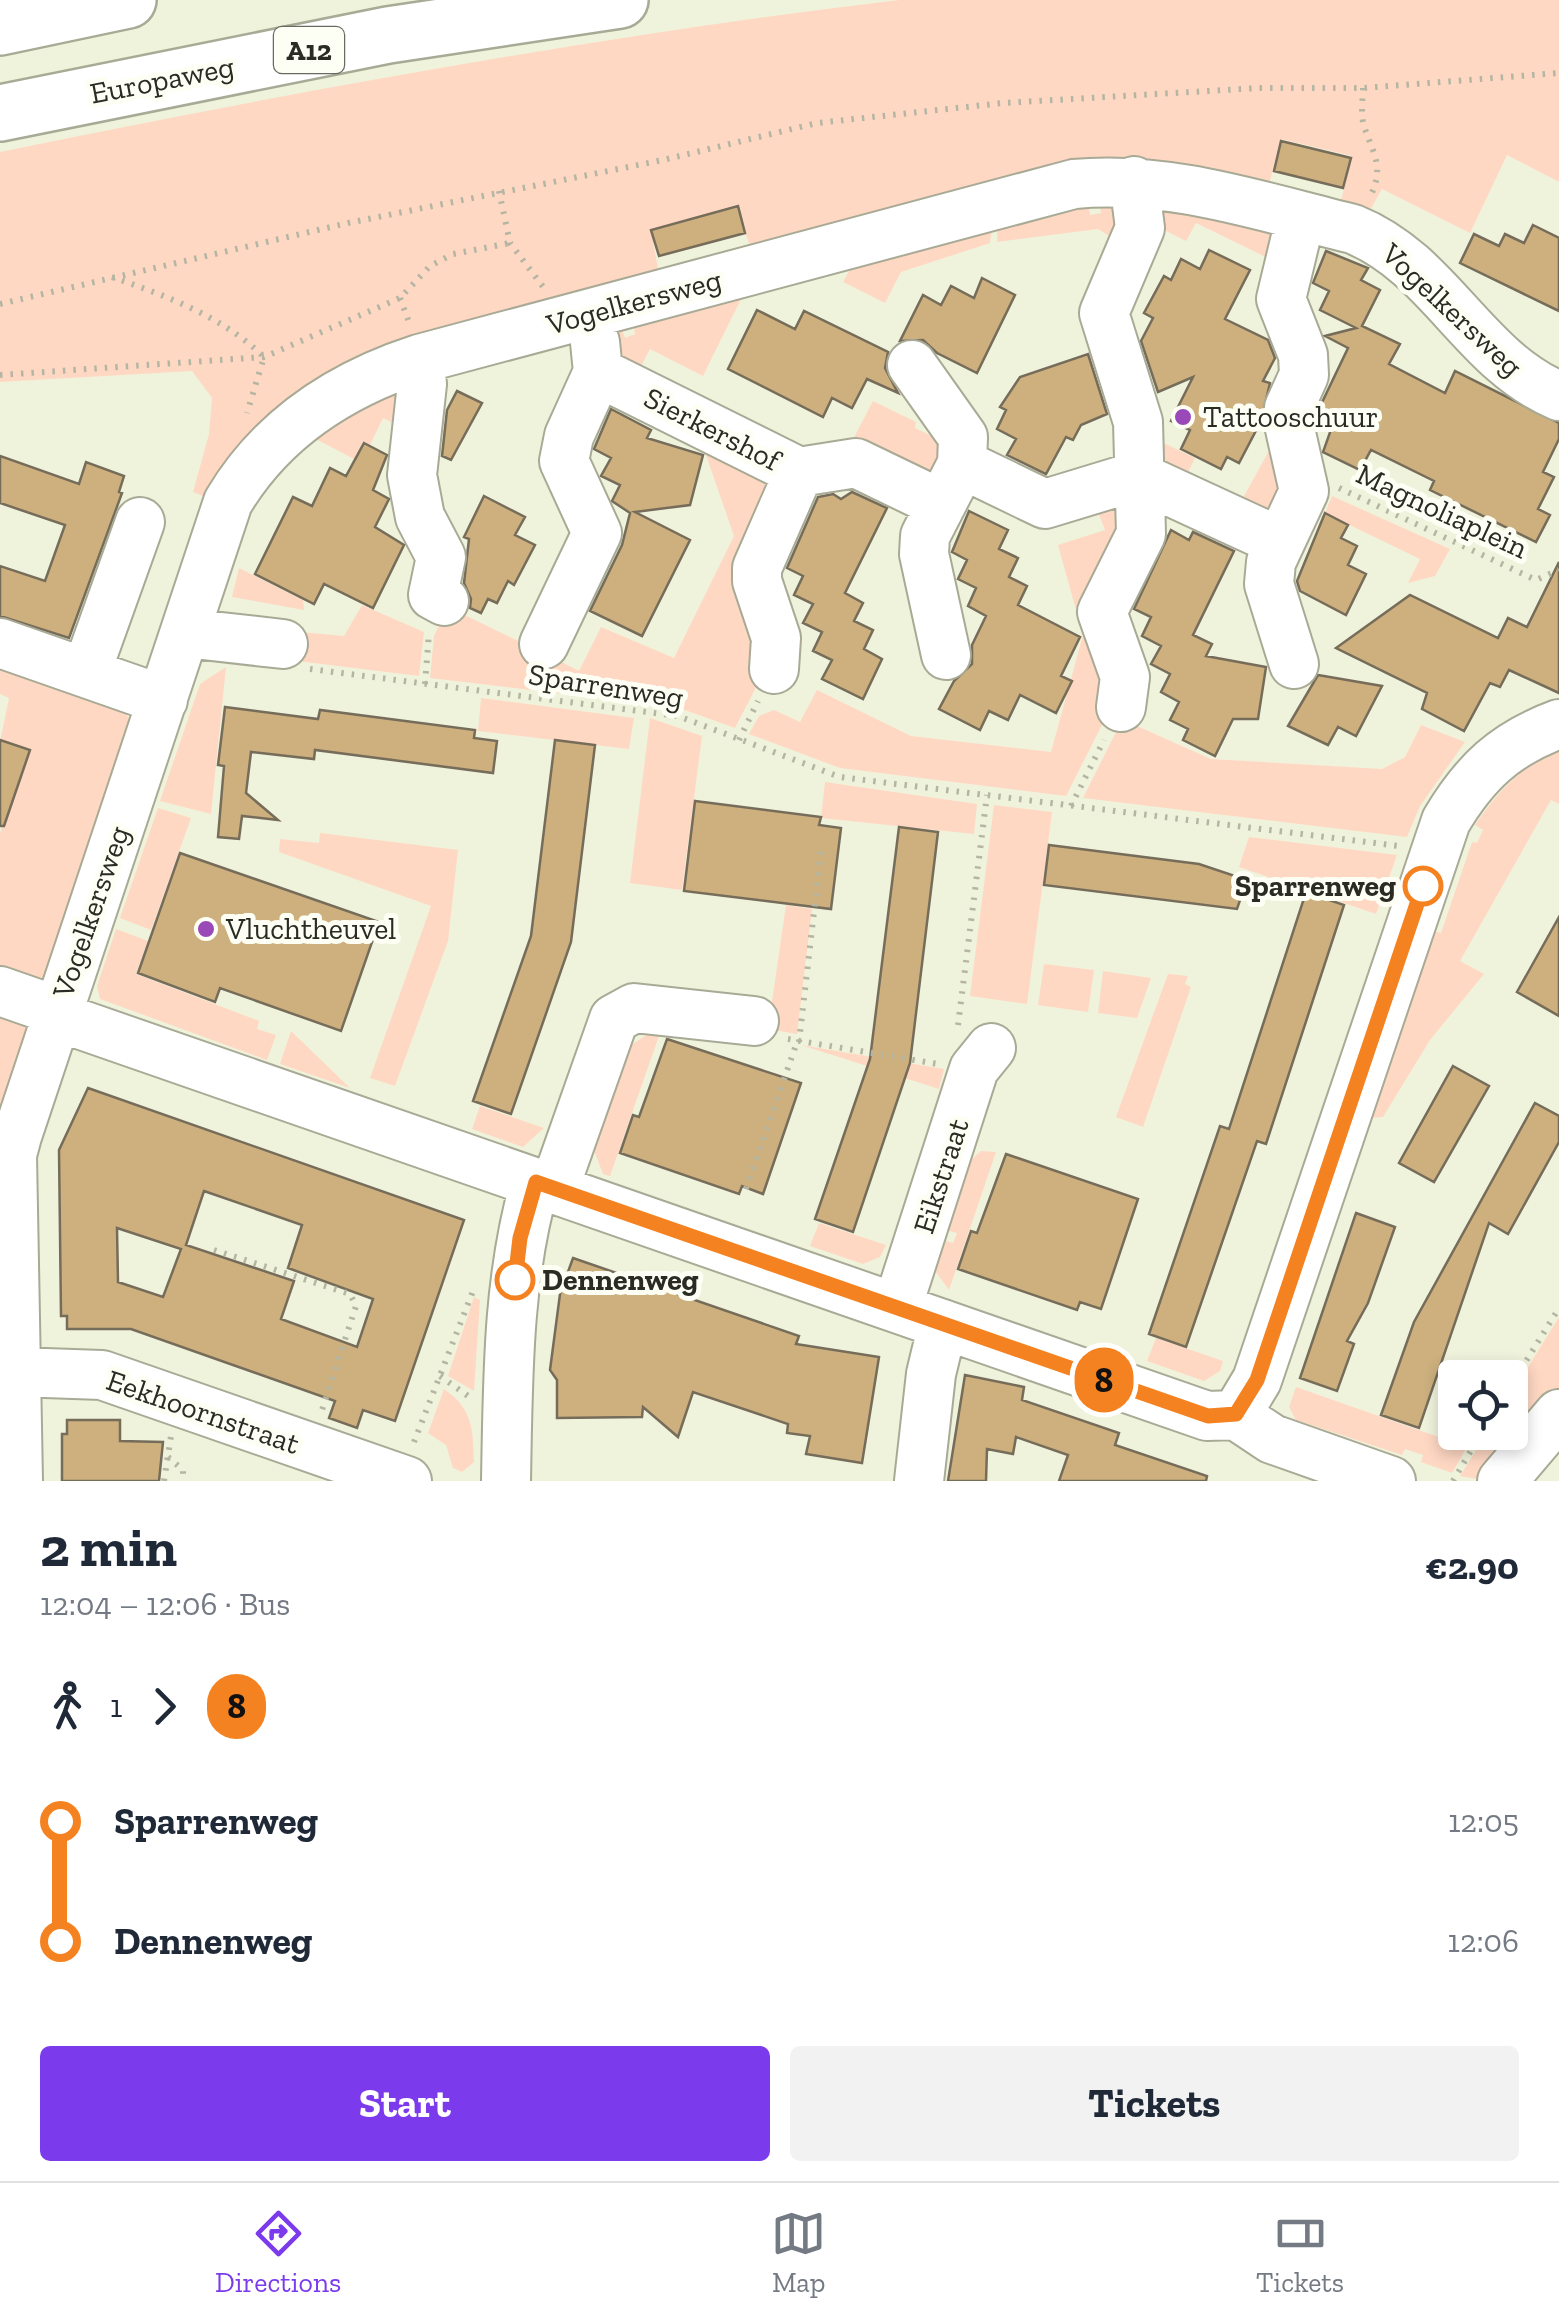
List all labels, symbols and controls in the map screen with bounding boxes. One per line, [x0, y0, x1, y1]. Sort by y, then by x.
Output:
road number: A12 [274, 27, 344, 73]
street label: Europaweg [87, 48, 237, 112]
street label: Vogelkersweg [1373, 235, 1530, 384]
street label: Vogelkersweg [542, 261, 725, 343]
street label: Sierkershof [638, 379, 788, 480]
place label: Tattooschuur [1203, 399, 1378, 435]
marker: Tattooschuur [1172, 406, 1194, 428]
street label: Magnoliaplein [1351, 456, 1533, 566]
street label: Sparrenweg [526, 656, 686, 716]
street label: Vogelkersweg [44, 821, 137, 1004]
marker: Sparrenweg [1404, 867, 1442, 905]
place label: Sparrenweg [1235, 868, 1396, 904]
place label: Vluchtheuvel [225, 911, 396, 947]
marker: Vluchtheuvel [195, 918, 217, 940]
street label: Eikstraat [906, 1114, 976, 1238]
marker: Dennenweg [496, 1261, 534, 1299]
place label: Dennenweg [542, 1262, 699, 1298]
line badge: 8 [1072, 1348, 1136, 1412]
text: 8 [1095, 1359, 1113, 1401]
map controls [1438, 1360, 1528, 1450]
button: locate [1438, 1360, 1528, 1450]
street label: Eekhoornstraat [102, 1362, 304, 1462]
text: 2 min [40, 1514, 177, 1580]
text: €2.90 [1425, 1543, 1519, 1589]
text: 12:04 – 12:06 · Bus [40, 1585, 290, 1623]
icon: walk [40, 1679, 95, 1734]
icon: forward [137, 1679, 192, 1734]
text: 8 [227, 1685, 246, 1727]
text: 1 [110, 1687, 122, 1725]
text: Sparrenweg [114, 1798, 318, 1844]
text: 12:05 [1448, 1802, 1519, 1840]
text: Dennenweg [114, 1918, 312, 1964]
text: 12:06 [1448, 1922, 1519, 1960]
button: Start [40, 2046, 770, 2161]
button: Tickets [790, 2046, 1519, 2161]
tab: Directions [215, 2206, 341, 2299]
tab: Map [771, 2206, 826, 2299]
tab: Tickets [1256, 2206, 1344, 2299]

